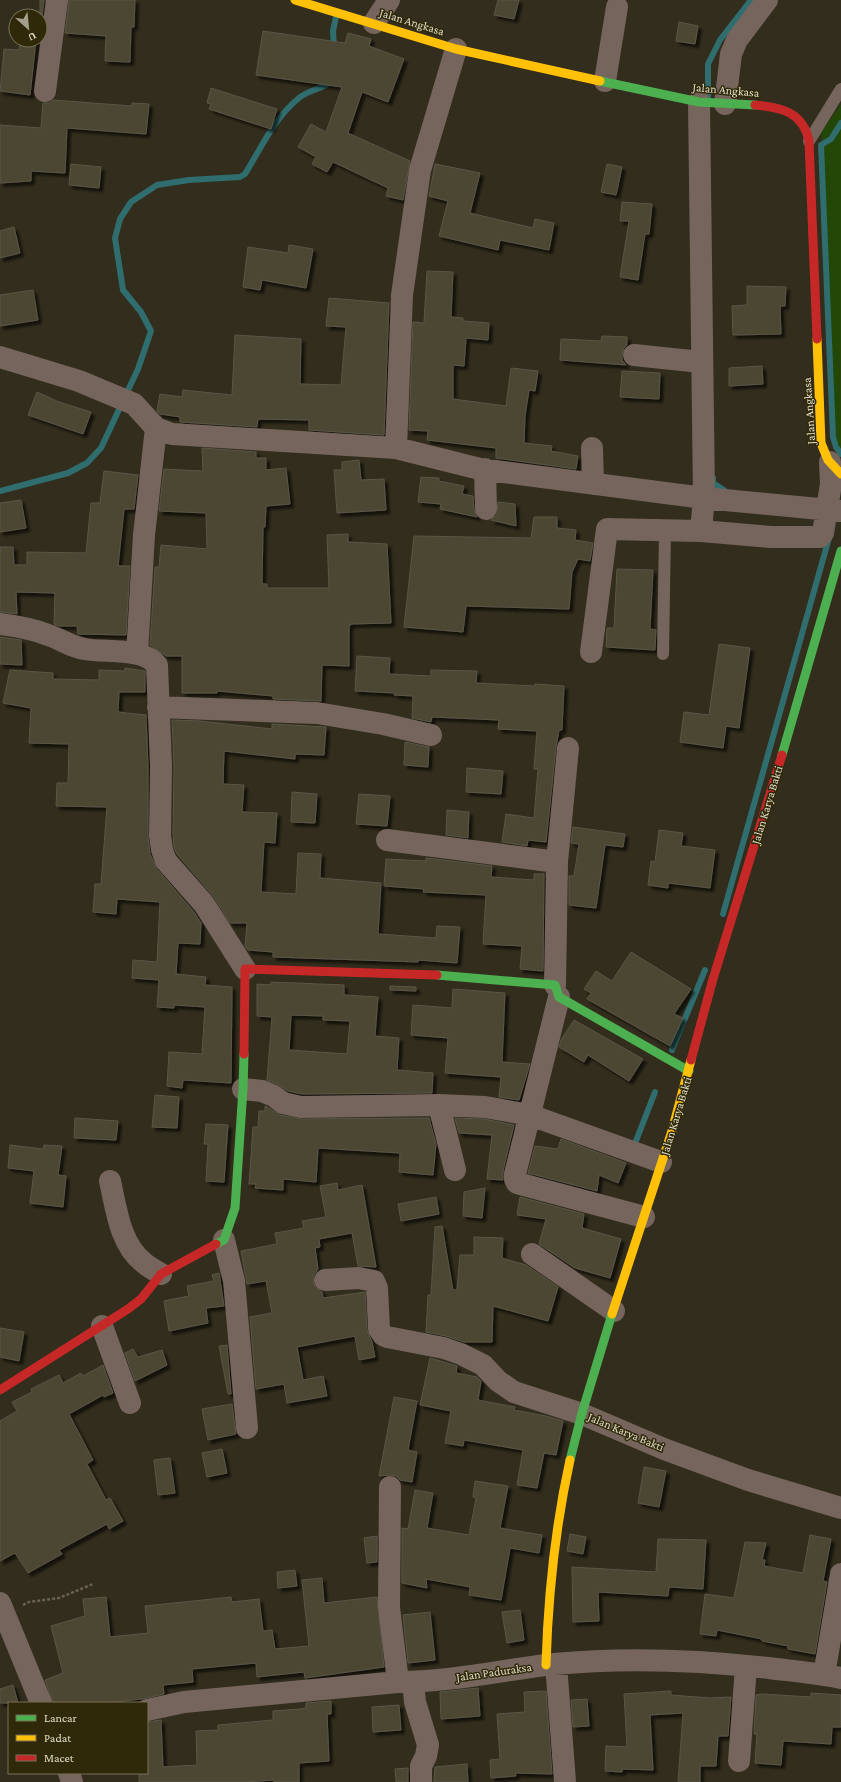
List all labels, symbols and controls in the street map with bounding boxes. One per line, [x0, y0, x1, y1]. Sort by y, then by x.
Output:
street label: Jalan Angkasa [377, 5, 447, 39]
north arrow [8, 8, 48, 48]
text: U [26, 30, 39, 44]
street label: Jalan Angkasa [691, 80, 760, 100]
street label: Jalan Angkasa [800, 377, 818, 446]
street label: Jalan Karya Bakti [748, 764, 786, 847]
street label: Jalan Karya Bakti [657, 1075, 695, 1158]
street label: Jalan Karya Bakti [585, 1409, 666, 1454]
street label: Jalan Paduraksa [454, 1660, 533, 1684]
legend [8, 1702, 148, 1774]
text: Lancar [44, 1711, 78, 1725]
text: Padat [44, 1731, 72, 1745]
text: Macet [44, 1751, 75, 1765]

